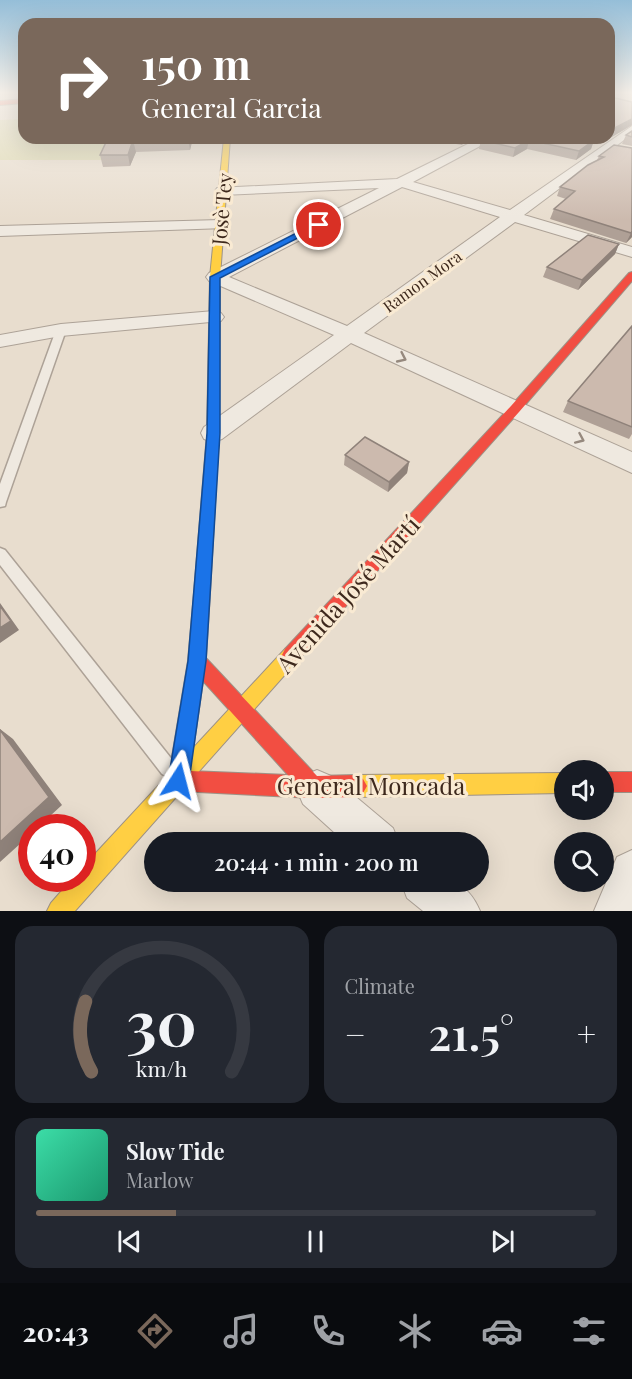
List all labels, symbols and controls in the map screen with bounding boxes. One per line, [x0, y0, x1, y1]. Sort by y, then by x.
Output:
text: 150 m [141, 35, 251, 91]
icon: right [42, 42, 120, 120]
text: General Garcia [141, 89, 322, 125]
street label: Josè Tey [204, 172, 238, 247]
pin [293, 199, 344, 250]
icon: arrive [302, 208, 335, 241]
street label: Ramon Mora [378, 245, 466, 317]
one-way arrow [396, 351, 407, 363]
one-way arrow [573, 432, 584, 444]
street label: Avenida José Martí [268, 509, 426, 680]
position arrow [146, 749, 210, 813]
map controls [554, 760, 614, 892]
button: sound [554, 760, 614, 820]
street label: General Moncada [277, 769, 465, 801]
speed limit sign: 40 [18, 814, 96, 892]
button: search [554, 832, 614, 892]
text: 20:44 · 1 min · 200 m [214, 847, 419, 877]
text: Climate [345, 972, 415, 999]
text: 30 [126, 978, 197, 1062]
text: 21.5° [428, 1002, 514, 1062]
text: − [345, 1011, 366, 1055]
text: + [577, 1011, 596, 1055]
text: km/h [136, 1054, 188, 1082]
text: Slow Tide [126, 1136, 225, 1166]
text: Marlow [126, 1166, 194, 1193]
icon: previous [113, 1225, 146, 1258]
icon: pause [299, 1225, 332, 1258]
icon: next [486, 1225, 519, 1258]
icon: directions [134, 1310, 176, 1352]
icon: music [220, 1310, 262, 1352]
icon: phone [307, 1310, 349, 1352]
icon: climate [394, 1310, 436, 1352]
icon: car [481, 1310, 523, 1352]
icon: filters [568, 1310, 610, 1352]
text: 20:43 [22, 1313, 89, 1349]

